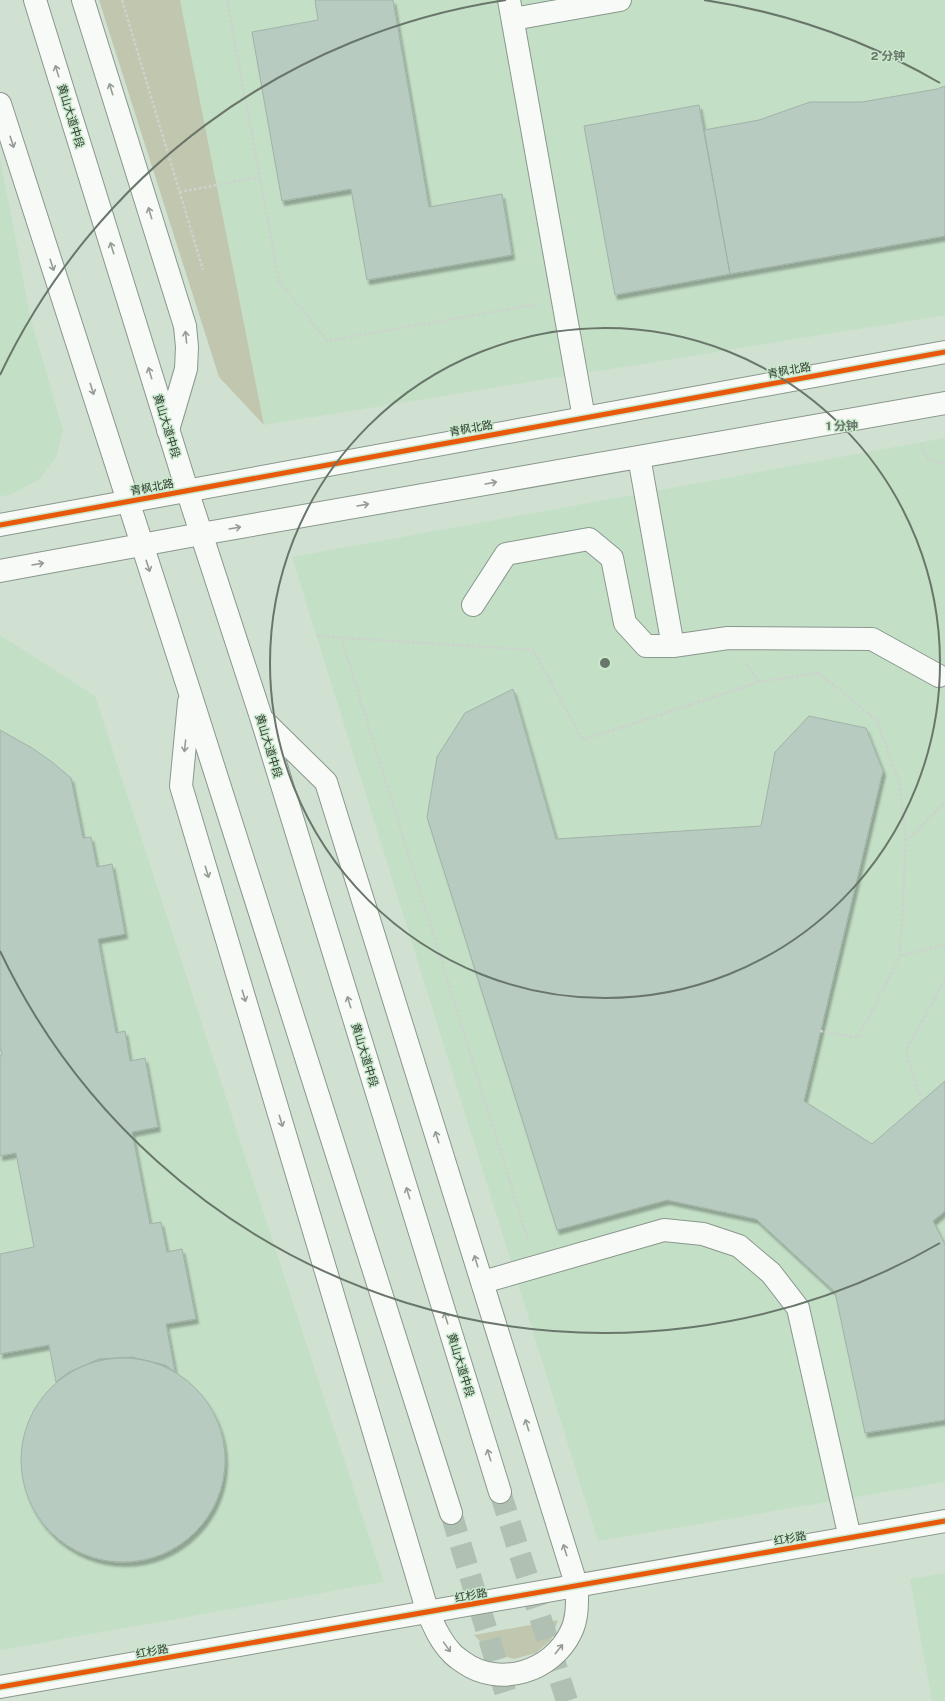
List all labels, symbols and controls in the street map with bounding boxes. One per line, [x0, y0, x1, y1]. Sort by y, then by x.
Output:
text: 2 分钟 [871, 49, 905, 63]
one-way arrow [53, 65, 60, 78]
street label: 黄山大道中段 [56, 83, 86, 149]
one-way arrow [106, 83, 114, 95]
one-way arrow [9, 135, 16, 148]
one-way arrow [145, 207, 153, 219]
one-way arrow [108, 242, 115, 255]
one-way arrow [49, 259, 56, 272]
one-way arrow [183, 331, 190, 344]
street label: 青枫北路 [766, 360, 812, 380]
one-way arrow [146, 366, 153, 379]
one-way arrow [88, 383, 96, 395]
street label: 黄山大道中段 [152, 393, 182, 459]
street label: 青枫北路 [448, 418, 494, 438]
text: 1 分钟 [826, 419, 858, 433]
street label: 青枫北路 [129, 477, 175, 497]
one-way arrow [484, 479, 497, 487]
one-way arrow [356, 501, 369, 509]
one-way arrow [228, 524, 241, 532]
one-way arrow [31, 559, 44, 567]
one-way arrow [145, 560, 152, 573]
centre of rings [598, 656, 612, 670]
street label: 黄山大道中段 [254, 713, 284, 779]
one-way arrow [181, 739, 188, 752]
one-way arrow [204, 865, 211, 878]
one-way arrow [241, 990, 248, 1003]
one-way arrow [345, 996, 352, 1009]
street label: 黄山大道中段 [350, 1022, 380, 1088]
one-way arrow [278, 1114, 285, 1127]
one-way arrow [433, 1131, 440, 1144]
one-way arrow [404, 1187, 411, 1200]
one-way arrow [472, 1255, 479, 1268]
one-way arrow [442, 1311, 449, 1324]
street label: 黄山大道中段 [446, 1332, 476, 1398]
one-way arrow [523, 1419, 530, 1432]
one-way arrow [485, 1449, 492, 1462]
street label: 红杉路 [773, 1529, 807, 1547]
one-way arrow [561, 1543, 568, 1556]
street label: 红杉路 [454, 1586, 488, 1604]
one-way arrow [443, 1641, 451, 1652]
street label: 红杉路 [135, 1642, 169, 1660]
one-way arrow [555, 1643, 564, 1654]

